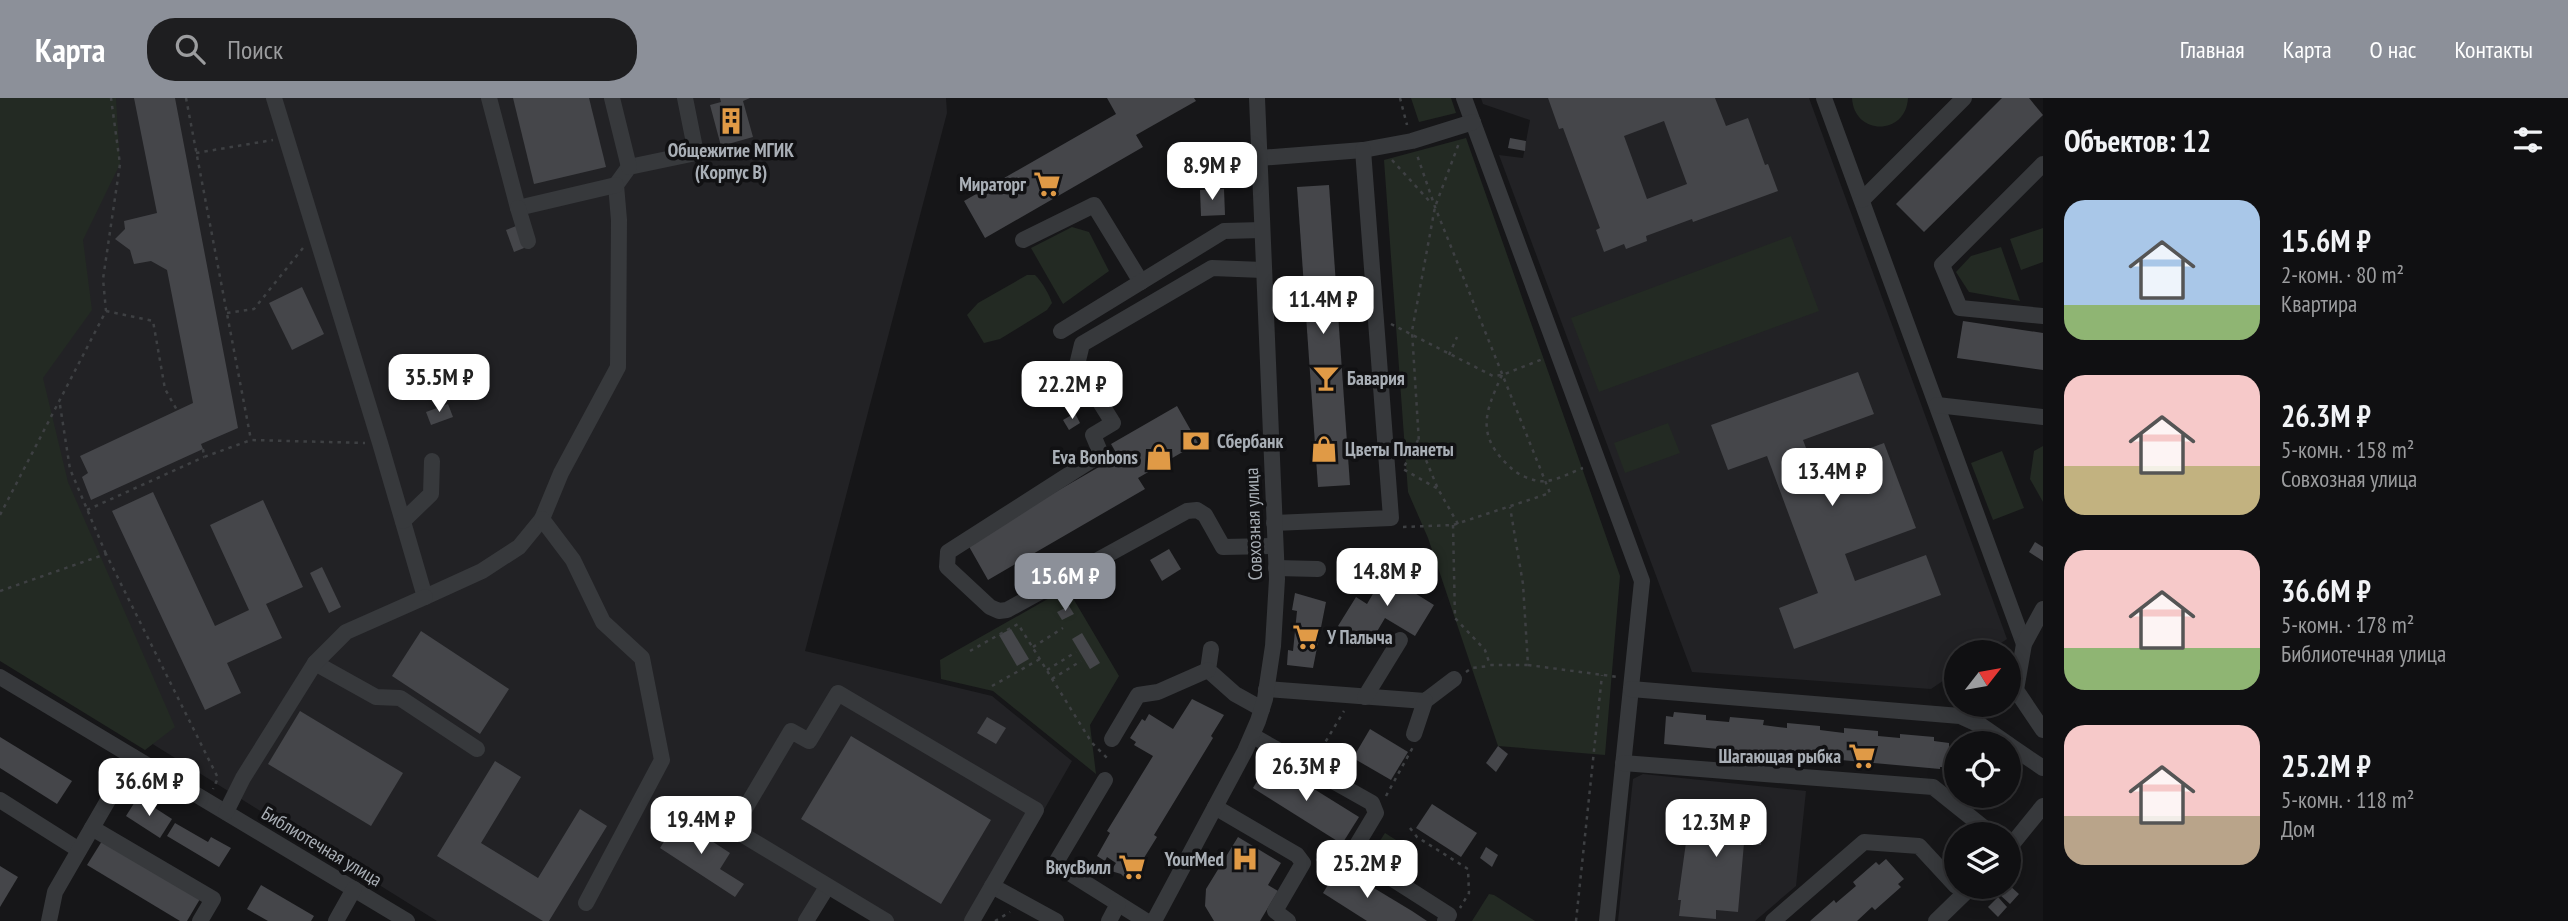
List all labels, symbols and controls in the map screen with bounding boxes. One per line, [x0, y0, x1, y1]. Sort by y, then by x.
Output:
search box [147, 18, 637, 81]
text: Карта [35, 28, 105, 71]
icon: search [171, 30, 209, 68]
text: Поиск [227, 33, 283, 66]
text: Главная [2180, 34, 2245, 65]
text: Карта [2283, 34, 2332, 65]
text: О нас [2370, 34, 2416, 65]
text: Контакты [2454, 34, 2533, 65]
building icon: Общежитие МГИК (Корпус В) [716, 106, 746, 136]
text: Объектов: 12 [2064, 121, 2211, 160]
icon: filters [2509, 121, 2547, 159]
place label: Общежитие МГИК (Корпус В) [668, 138, 794, 184]
pin: 8.9M ₽ [1155, 142, 1269, 202]
text: 8.9M ₽ [1183, 150, 1241, 179]
supermarket icon: Мираторг [1032, 169, 1062, 199]
place label: Мираторг [959, 172, 1026, 196]
text: 15.6M ₽ [2281, 221, 2371, 260]
icon: home [2120, 228, 2204, 312]
text: 2-комн. · 80 m² [2281, 260, 2404, 289]
pin: 11.4M ₽ [1258, 276, 1388, 336]
text: 11.4M ₽ [1289, 284, 1357, 313]
text: Квартира [2281, 289, 2357, 318]
pin: 35.5M ₽ [374, 354, 504, 414]
text: 35.5M ₽ [405, 362, 473, 391]
pin: 22.2M ₽ [1007, 362, 1137, 421]
bar icon: Бавария [1311, 363, 1341, 393]
place label: Бавария [1347, 366, 1405, 390]
text: 22.2M ₽ [1038, 369, 1106, 398]
text: 26.3M ₽ [2281, 396, 2371, 435]
icon: home [2120, 403, 2204, 487]
bank icon: Сбербанк [1181, 426, 1211, 456]
place label: Сбербанк [1217, 429, 1284, 453]
shop icon: Цветы Планеты [1309, 434, 1339, 464]
text: 5-комн. · 158 m² [2281, 435, 2414, 464]
place label: Цветы Планеты [1345, 437, 1454, 461]
shop icon: Eva Bonbons [1144, 442, 1174, 472]
place label: Eva Bonbons [1052, 445, 1138, 469]
pin: 13.4M ₽ [1767, 448, 1897, 508]
text: 13.4M ₽ [1798, 456, 1866, 485]
text: Совхозная улица [2281, 464, 2417, 493]
street label: Совхозная улица [1239, 467, 1267, 581]
pin: 14.8M ₽ [1322, 548, 1452, 608]
pin: 15.6M ₽ [1000, 554, 1130, 613]
text: 14.8M ₽ [1353, 556, 1421, 585]
text: 15.6M ₽ [1031, 561, 1099, 590]
text: 36.6M ₽ [2281, 571, 2371, 610]
icon: home [2120, 578, 2204, 662]
text: 5-комн. · 178 m² [2281, 610, 2414, 639]
supermarket icon: У Палыча [1291, 622, 1321, 652]
place label: У Палыча [1326, 625, 1393, 649]
text: Библиотечная улица [2281, 639, 2446, 668]
north arrow [1944, 640, 2021, 718]
map controls [1944, 640, 2021, 899]
button: locate [1944, 731, 2021, 808]
supermarket icon: Шагающая рыбка [1847, 741, 1877, 771]
pin: 26.3M ₽ [1241, 744, 1371, 803]
place label: Шагающая рыбка [1718, 744, 1841, 768]
text: 25.2M ₽ [2281, 746, 2371, 785]
text: 26.3M ₽ [1272, 751, 1340, 780]
icon: home [2120, 753, 2204, 837]
pin: 36.6M ₽ [84, 758, 214, 818]
text: 36.6M ₽ [115, 766, 183, 795]
text: 5-комн. · 118 m² [2281, 785, 2414, 814]
pin: 19.4M ₽ [636, 796, 766, 856]
pin: 12.3M ₽ [1651, 800, 1781, 859]
street label: Библиотечная улица [257, 801, 387, 891]
text: 19.4M ₽ [667, 804, 735, 833]
text: 12.3M ₽ [1682, 807, 1750, 836]
text: Дом [2281, 814, 2315, 843]
button: layers [1944, 822, 2021, 899]
pin: 25.2M ₽ [1302, 840, 1432, 900]
hospital icon: YourMed [1230, 844, 1260, 874]
place label: YourMed [1164, 847, 1224, 871]
text: 25.2M ₽ [1333, 848, 1401, 877]
supermarket icon: ВкусВилл [1117, 852, 1147, 882]
place label: ВкусВилл [1046, 855, 1111, 879]

